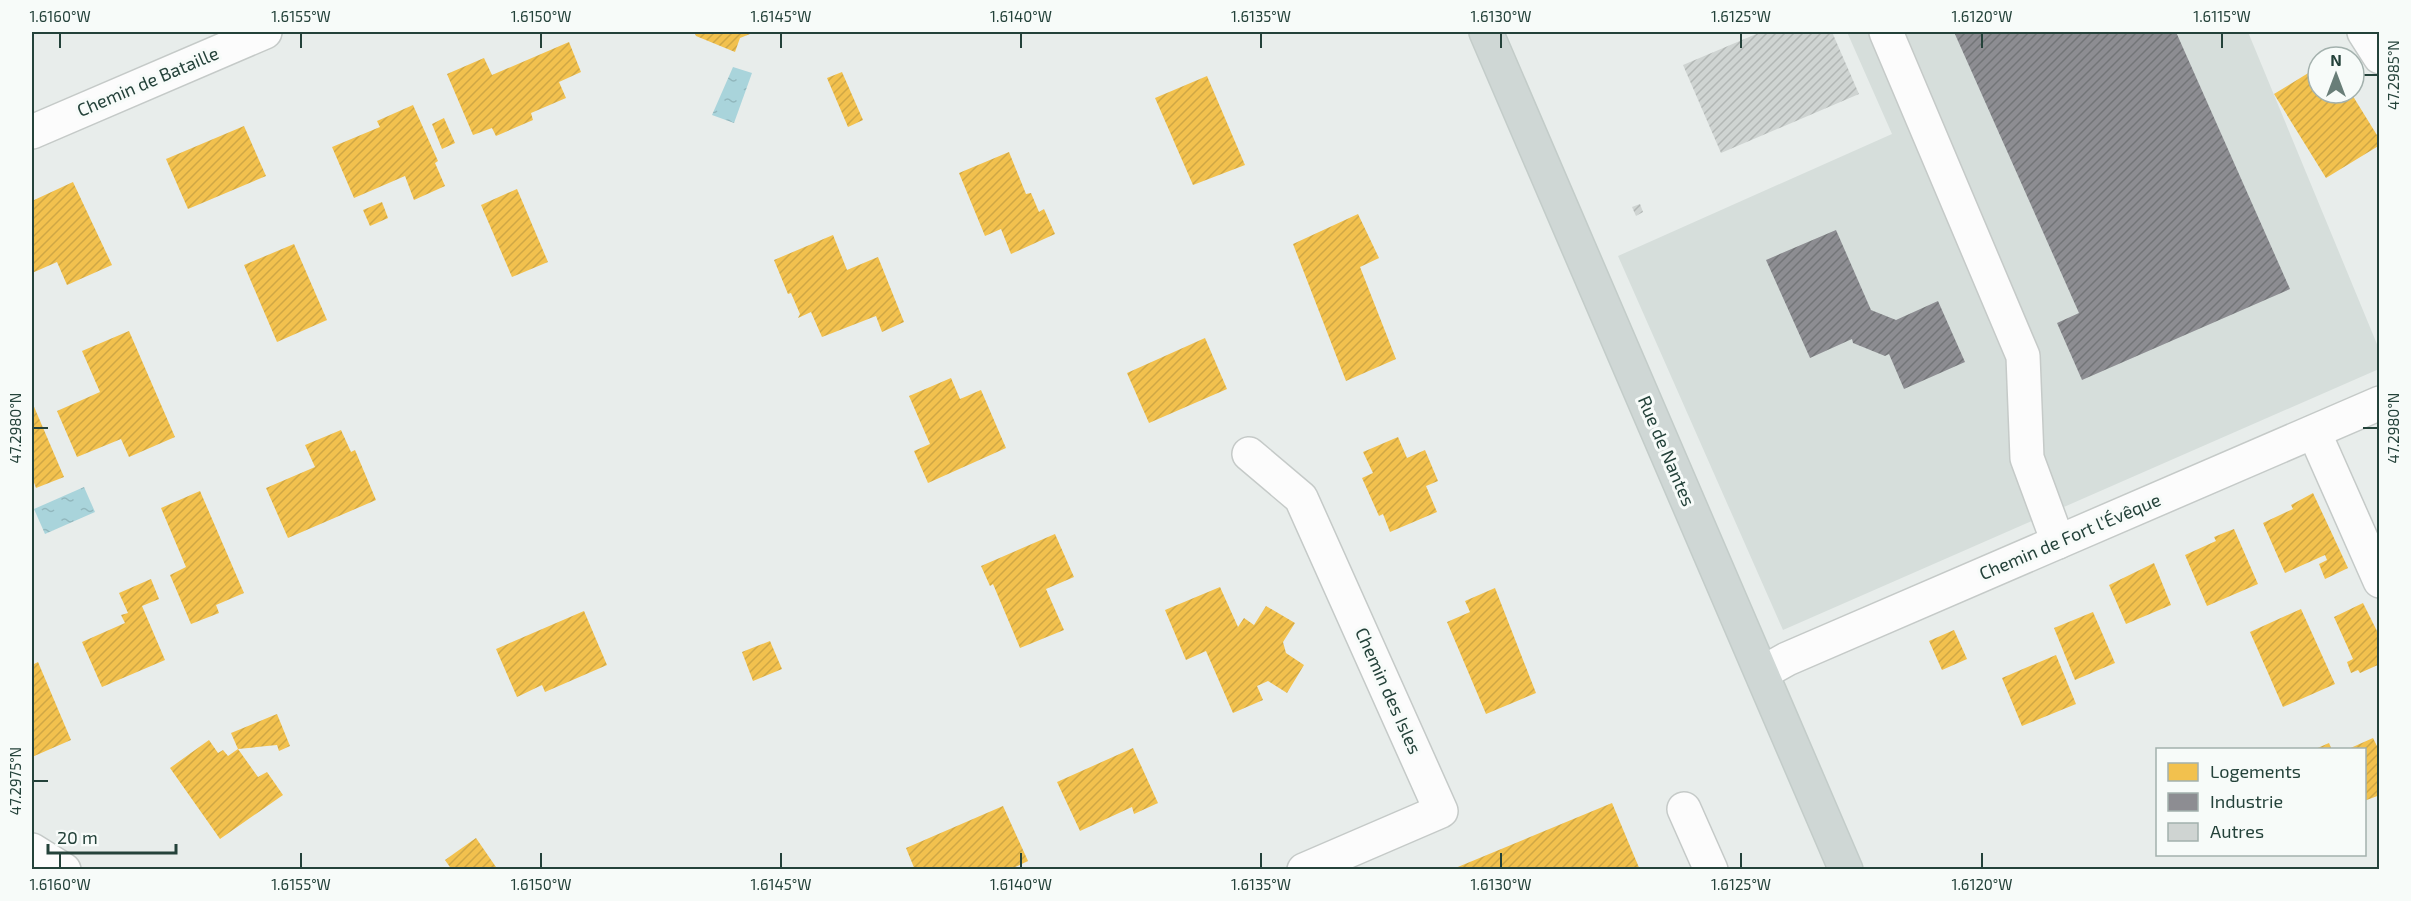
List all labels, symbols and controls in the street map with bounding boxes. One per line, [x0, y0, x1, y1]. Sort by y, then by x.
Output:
text: 1.6160°W [29, 7, 91, 25]
text: 1.6155°W [271, 7, 331, 25]
text: 1.6150°W [511, 7, 571, 25]
text: 1.6145°W [751, 7, 811, 25]
text: 1.6140°W [990, 7, 1052, 25]
text: 1.6135°W [1231, 7, 1291, 25]
text: 1.6130°W [1470, 7, 1532, 25]
text: 1.6125°W [1711, 7, 1771, 25]
text: 1.6120°W [1951, 7, 2013, 25]
text: 1.6115°W [2193, 7, 2251, 25]
text: 47.2985°N [2384, 40, 2402, 110]
street label: Chemin de Bataille [73, 41, 222, 121]
north arrow [2306, 45, 2366, 105]
text: N [2330, 50, 2342, 69]
street label: Rue de Nantes [1634, 392, 1700, 509]
text: 47.2980°N [6, 393, 24, 463]
text: 47.2980°N [2384, 393, 2402, 463]
street label: Chemin de Fort l'Évêque [1976, 488, 2164, 584]
street label: Chemin des Isles [1351, 624, 1427, 757]
text: 47.2975°N [6, 747, 24, 815]
legend [2156, 748, 2366, 856]
text: Logements [2210, 760, 2301, 782]
text: Industrie [2210, 790, 2283, 812]
scale bar [48, 817, 176, 855]
text: Autres [2210, 820, 2264, 842]
text: 20 m [57, 826, 98, 848]
text: 1.6160°W [29, 875, 91, 893]
text: 1.6155°W [271, 875, 331, 893]
text: 1.6150°W [511, 875, 571, 893]
text: 1.6145°W [751, 875, 811, 893]
text: 1.6140°W [990, 875, 1052, 893]
text: 1.6135°W [1231, 875, 1291, 893]
text: 1.6130°W [1470, 875, 1532, 893]
text: 1.6125°W [1711, 875, 1771, 893]
text: 1.6120°W [1951, 875, 2013, 893]

